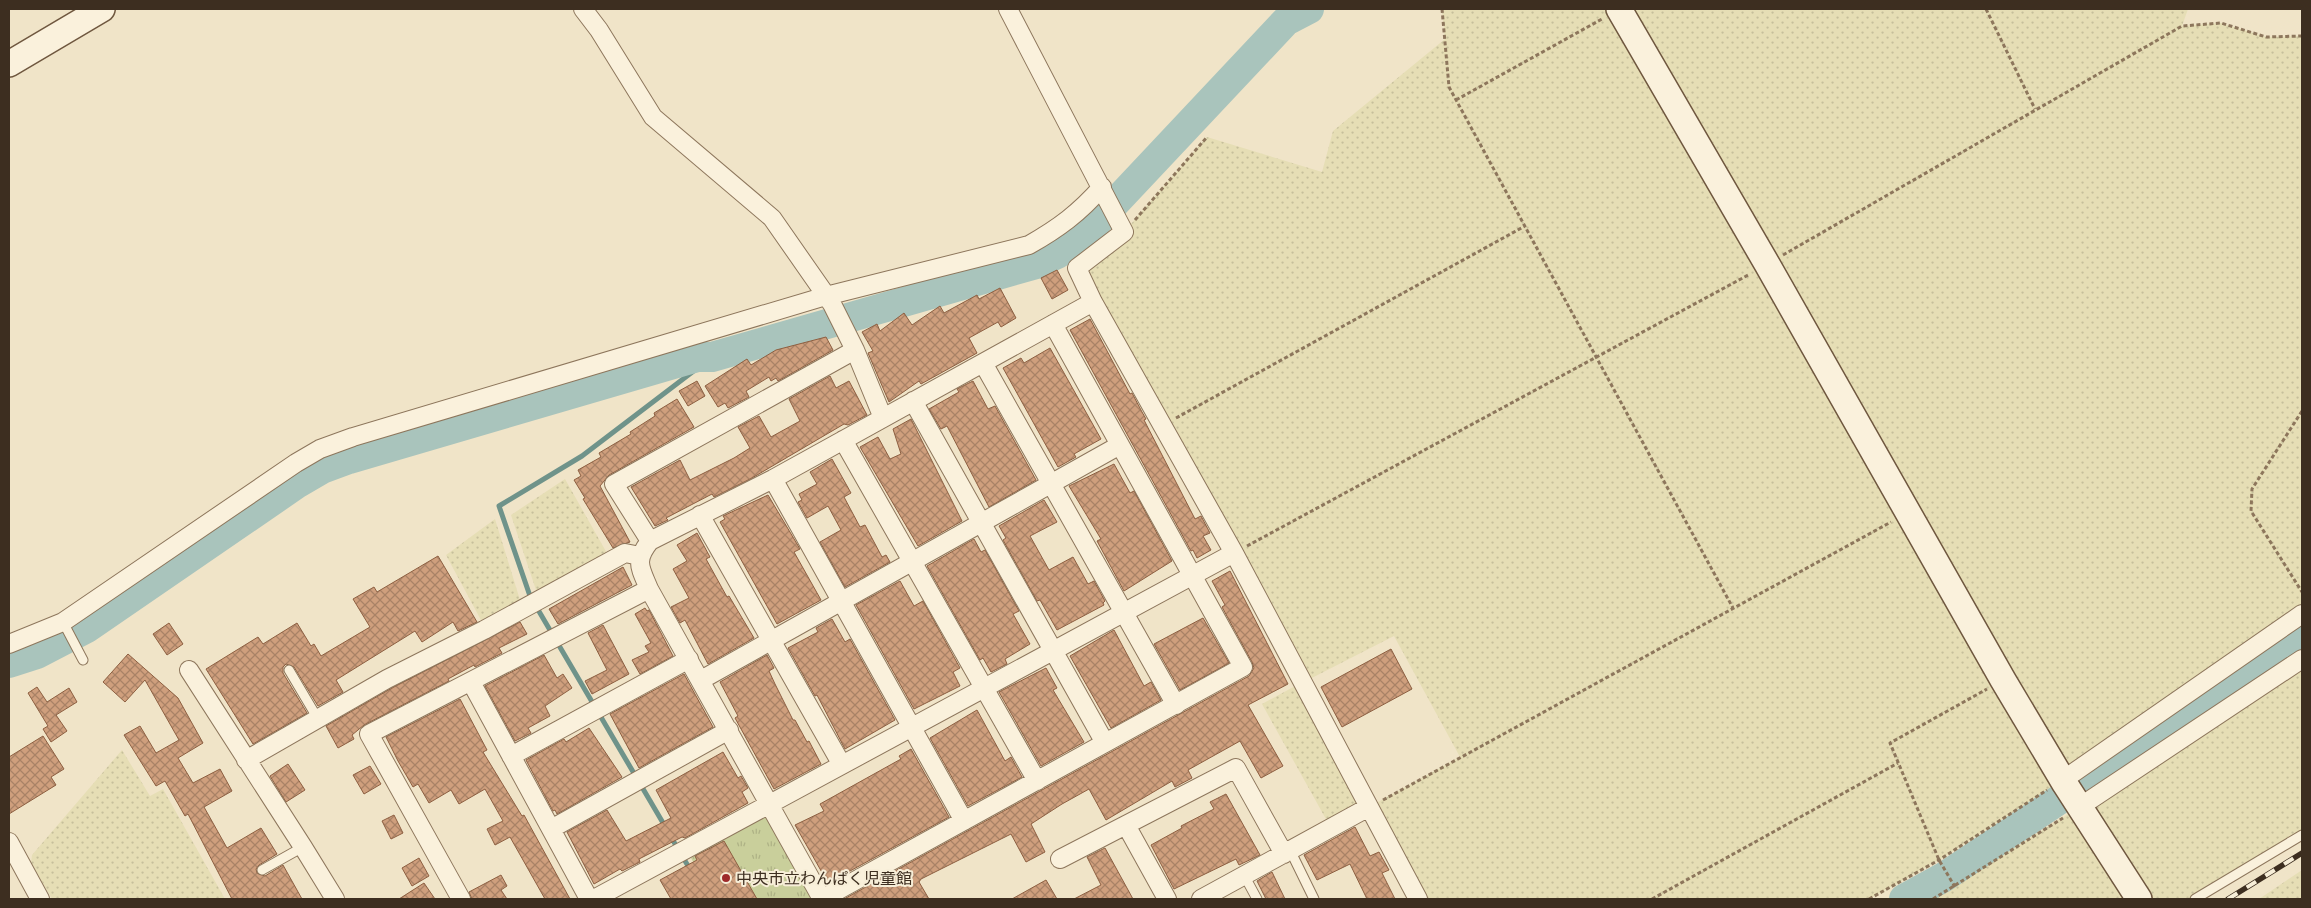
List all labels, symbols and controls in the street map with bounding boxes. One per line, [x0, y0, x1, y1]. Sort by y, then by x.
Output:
place label: 中央市立わんぱく児童館 [736, 869, 912, 888]
marker: 中央市立わんぱく児童館 [720, 872, 732, 884]

